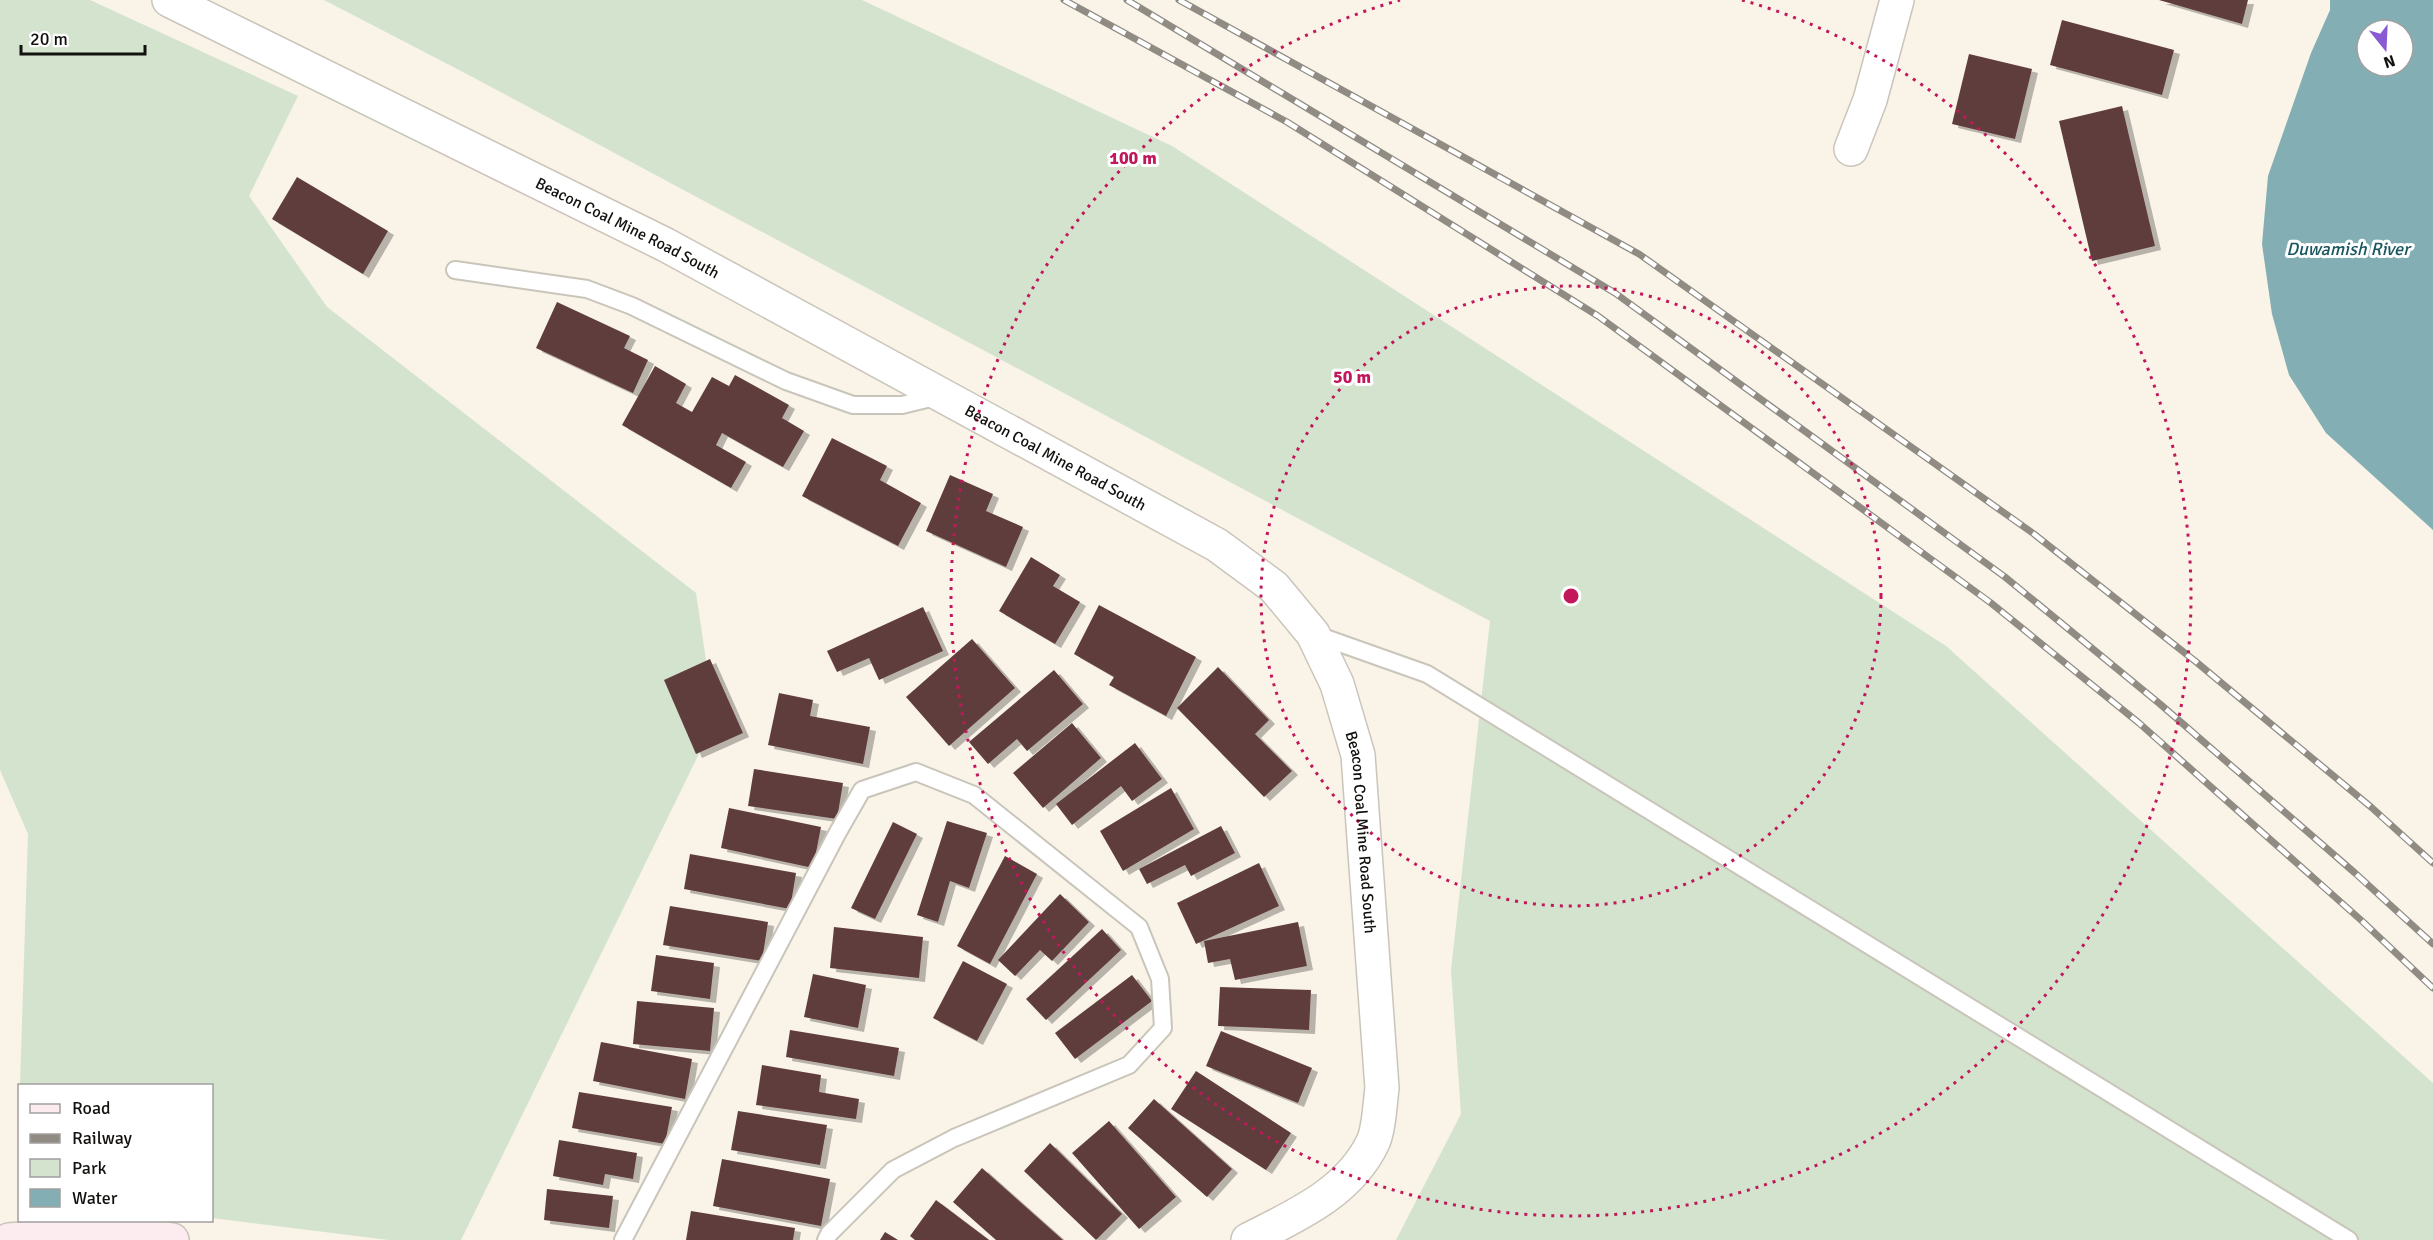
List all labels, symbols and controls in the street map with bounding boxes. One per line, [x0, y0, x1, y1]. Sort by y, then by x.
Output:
scale bar [21, 18, 146, 56]
north arrow [2355, 18, 2415, 78]
text: 20 m [30, 28, 68, 50]
text: N [2381, 50, 2398, 73]
text: 100 m [1109, 147, 1157, 169]
street label: Beacon Coal Mine Road South [532, 173, 723, 283]
water label: Duwamish River [2286, 238, 2412, 260]
text: 50 m [1333, 366, 1371, 388]
street label: Beacon Coal Mine Road South [961, 401, 1150, 516]
centre of rings [1561, 586, 1581, 606]
street label: Beacon Coal Mine Road South [1340, 729, 1380, 934]
legend [18, 1084, 213, 1222]
text: Road [72, 1097, 111, 1119]
text: Railway [72, 1127, 133, 1149]
text: Park [72, 1157, 107, 1179]
text: Water [72, 1187, 118, 1209]

